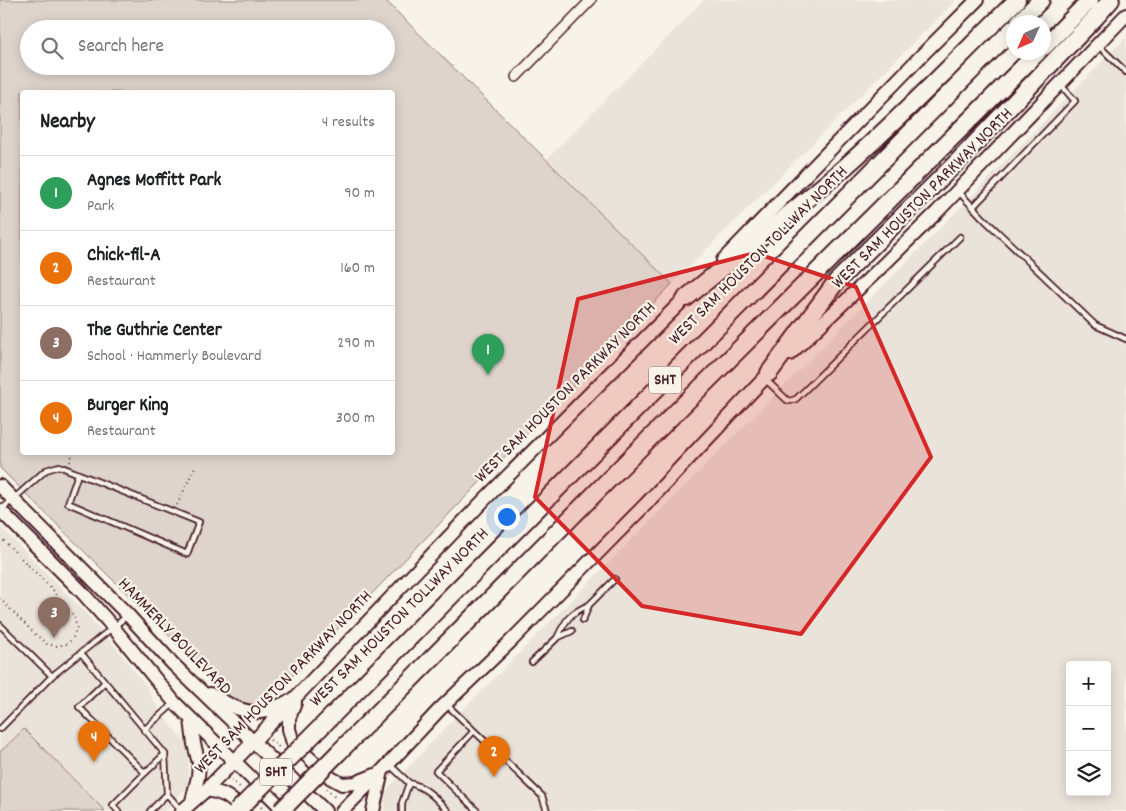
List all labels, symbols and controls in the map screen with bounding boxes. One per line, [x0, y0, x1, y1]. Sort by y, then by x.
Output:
north arrow [1006, 15, 1051, 60]
search box [20, 20, 395, 75]
icon: search [38, 34, 66, 62]
text: Search here [78, 34, 164, 61]
street label: WEST SAM HOUSTON PARKWAY NORTH [827, 103, 1019, 295]
text: Nearby [40, 108, 95, 138]
text: 4 results [322, 111, 375, 134]
street label: WEST SAM HOUSTON TOLLWAY NORTH [664, 161, 854, 351]
text: Agnes Moffitt Park [87, 168, 221, 195]
text: 1 [54, 182, 58, 205]
text: 90 m [344, 182, 375, 205]
text: Park [87, 195, 114, 218]
text: Chick-fil-A [87, 243, 161, 270]
text: 2 [53, 257, 60, 280]
text: 160 m [340, 257, 375, 280]
text: Restaurant [87, 270, 156, 293]
street label: WEST SAM HOUSTON PARKWAY NORTH [470, 297, 662, 489]
text: The Guthrie Center [87, 318, 222, 345]
text: 3 [52, 332, 60, 355]
text: 290 m [337, 332, 375, 355]
pin: 1 [472, 334, 504, 375]
text: School · Hammerly Boulevard [87, 345, 262, 368]
road number: SHT [649, 366, 681, 394]
text: Burger King [87, 393, 169, 420]
text: 4 [53, 407, 59, 430]
text: 300 m [336, 407, 375, 430]
text: Restaurant [87, 420, 156, 443]
your location [494, 504, 520, 530]
street label: WEST SAM HOUSTON TOLLWAY NORTH [305, 523, 495, 713]
street label: HAMMERLY BOULEVARD [111, 573, 237, 701]
street label: WEST SAM HOUSTON PARKWAY NORTH [189, 585, 379, 781]
pin: 3 [38, 597, 70, 638]
map controls [1066, 661, 1111, 796]
button: + [1066, 661, 1111, 706]
button: − [1066, 706, 1111, 751]
pin: 4 [78, 721, 110, 762]
pin: 2 [478, 736, 510, 777]
button: layers [1066, 751, 1111, 796]
road number: SHT [260, 759, 292, 786]

